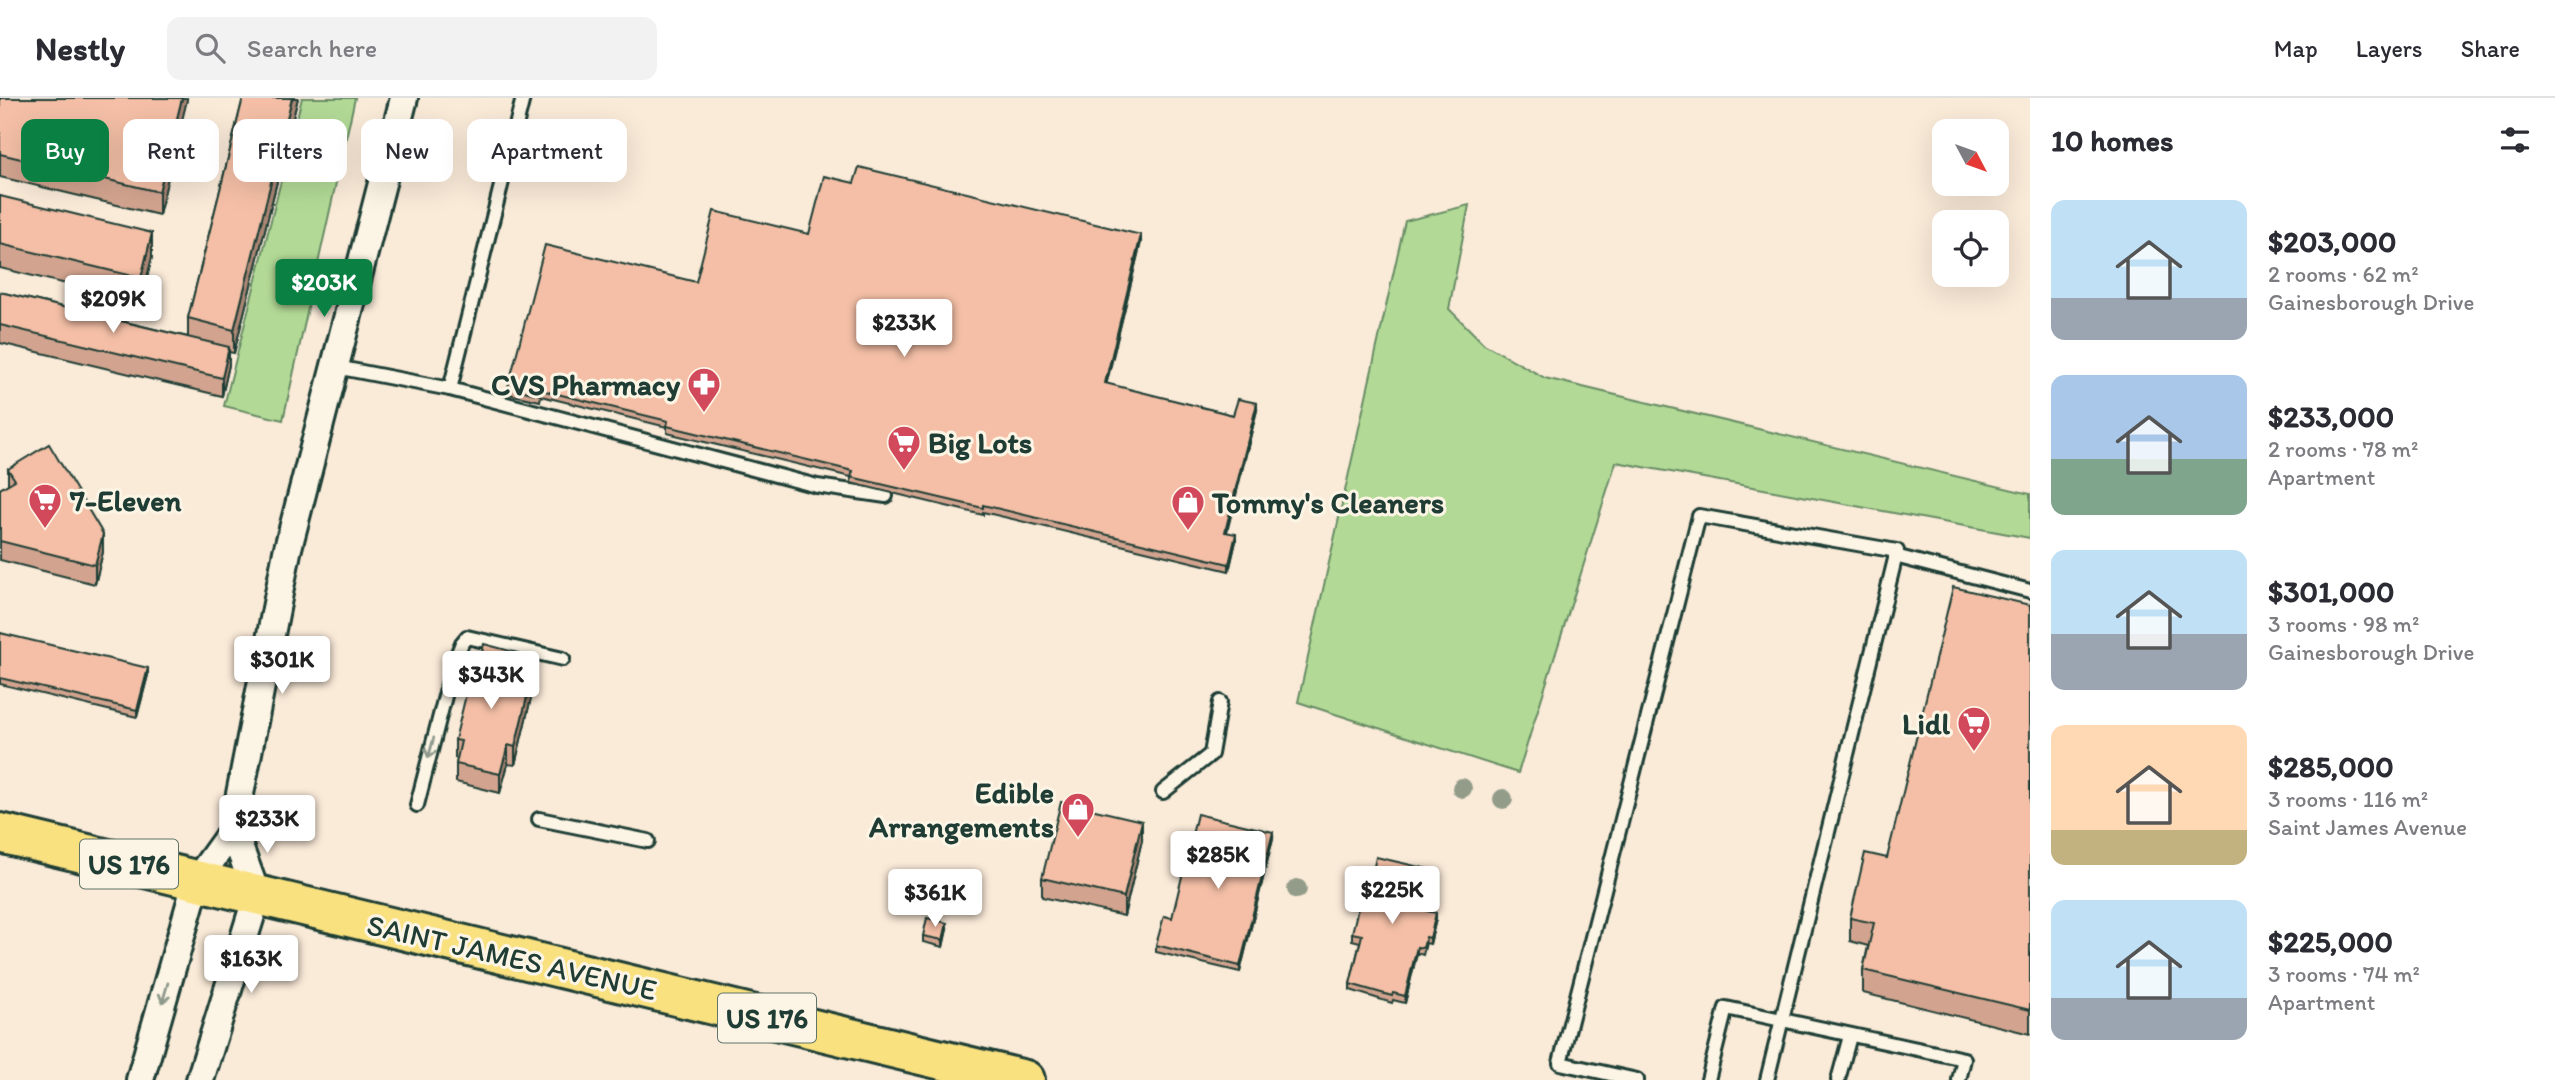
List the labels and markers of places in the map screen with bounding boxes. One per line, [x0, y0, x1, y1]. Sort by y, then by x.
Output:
pin: $203K [275, 260, 373, 319]
pin: $209K [64, 275, 162, 335]
pin: $233K [855, 300, 953, 359]
pharmacy icon: CVS Pharmacy [685, 365, 723, 414]
place label: CVS Pharmacy [491, 366, 681, 403]
supermarket icon: Big Lots [885, 423, 923, 472]
place label: Big Lots [928, 424, 1032, 461]
supermarket icon: 7-Eleven [26, 481, 64, 530]
place label: 7-Eleven [69, 482, 181, 519]
shop icon: Tommy's Cleaners [1169, 483, 1207, 532]
place label: Tommy's Cleaners [1211, 484, 1444, 521]
pin: $301K [233, 636, 331, 696]
pin: $343K [442, 652, 540, 711]
supermarket icon: Lidl [1955, 704, 1993, 753]
place label: Lidl [1902, 705, 1950, 742]
place label: Edible Arrangements [868, 774, 1054, 845]
shop icon: Edible Arrangements [1059, 790, 1097, 839]
pin: $233K [218, 796, 316, 855]
pin: $285K [1169, 832, 1267, 891]
pin: $225K [1343, 866, 1441, 926]
pin: $361K [886, 870, 984, 929]
pin: $163K [202, 936, 300, 995]

